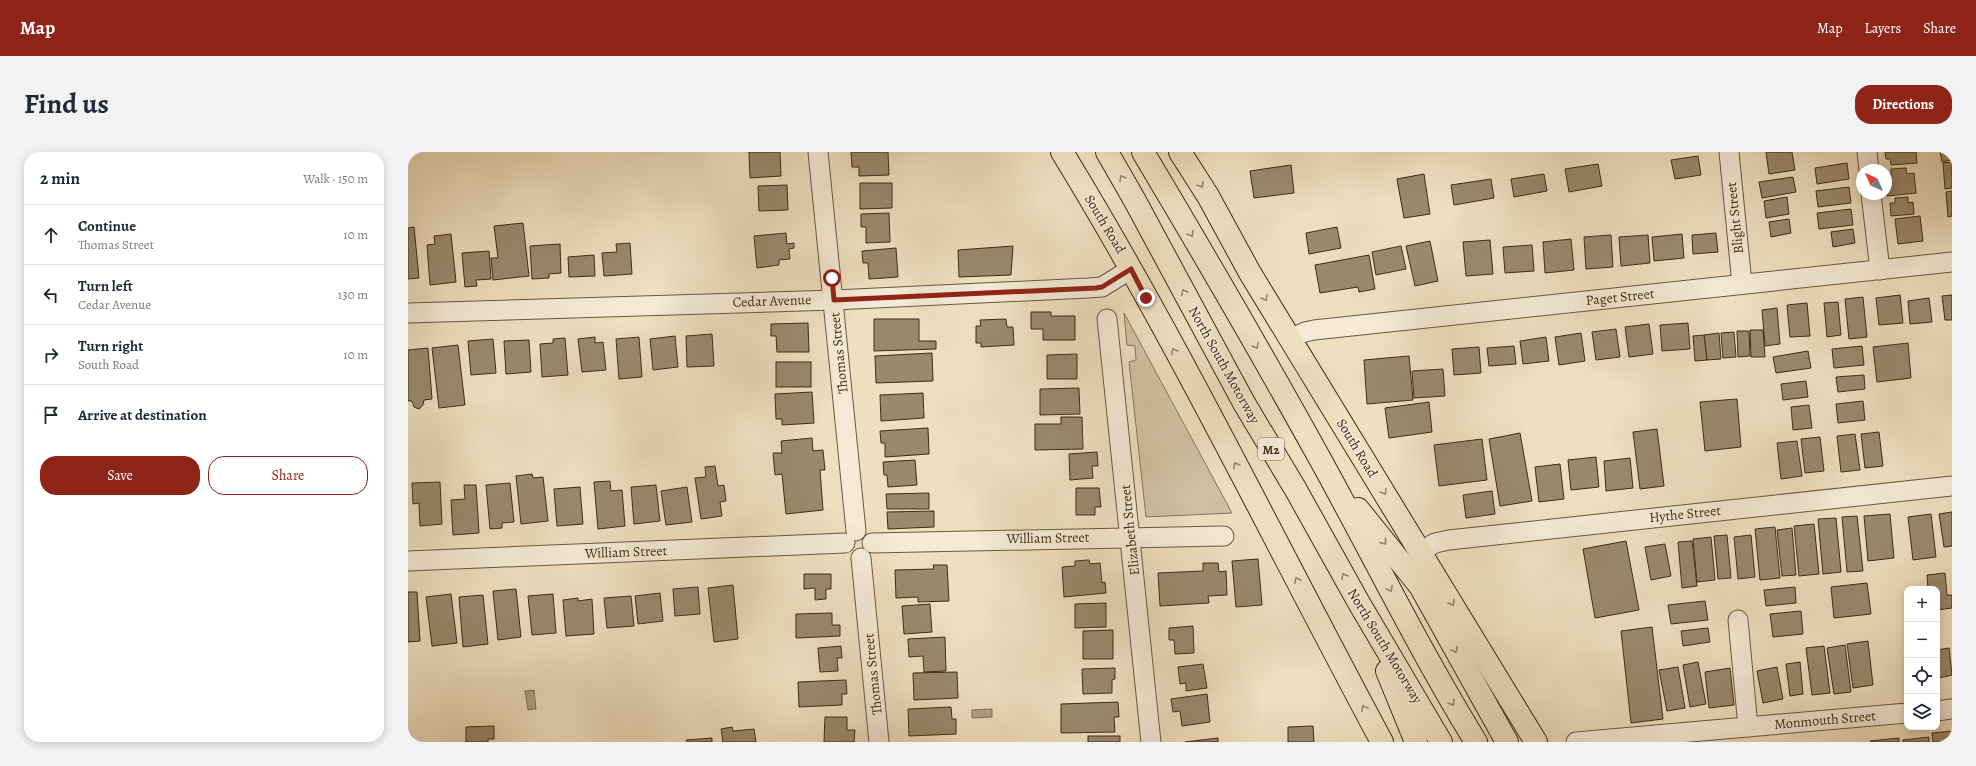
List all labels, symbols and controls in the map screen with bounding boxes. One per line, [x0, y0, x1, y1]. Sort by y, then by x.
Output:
text: Map [20, 15, 55, 41]
text: Map [1817, 19, 1843, 38]
text: Layers [1865, 19, 1901, 38]
text: Share [1923, 19, 1956, 38]
text: Find us [24, 85, 109, 123]
button: Directions [1855, 85, 1952, 124]
north arrow [1856, 164, 1892, 200]
text: 2 min [40, 167, 80, 190]
text: Walk · 150 m [303, 170, 368, 187]
one-way arrow [1119, 174, 1126, 182]
one-way arrow [1196, 181, 1203, 188]
street label: Blight Street [1722, 181, 1748, 255]
street label: South Road [1080, 191, 1130, 257]
text: Continue [78, 216, 136, 236]
icon: ahead [40, 224, 62, 246]
text: 10 m [343, 226, 368, 243]
one-way arrow [1187, 230, 1194, 237]
text: Thomas Street [78, 236, 154, 253]
route start [823, 269, 841, 287]
text: Turn left [78, 276, 133, 296]
icon: left [40, 284, 62, 306]
street label: Paget Street [1585, 284, 1656, 310]
text: 130 m [338, 286, 368, 303]
one-way arrow [1181, 288, 1188, 296]
route end [1137, 289, 1155, 307]
street label: Cedar Avenue [732, 290, 812, 312]
one-way arrow [1260, 294, 1268, 301]
text: Cedar Avenue [78, 296, 151, 313]
street label: North South Motorway [1184, 303, 1265, 428]
street label: Thomas Street [825, 311, 853, 395]
text: Turn right [78, 336, 143, 356]
one-way arrow [1251, 342, 1258, 349]
icon: right [40, 344, 62, 366]
text: 10 m [343, 346, 368, 363]
one-way arrow [1172, 348, 1179, 355]
text: South Road [78, 356, 139, 373]
icon: arrive [40, 404, 62, 426]
text: Arrive at destination [78, 405, 207, 425]
street label: South Road [1332, 415, 1382, 481]
road number: M2 [1258, 438, 1284, 460]
button: Save [40, 456, 200, 495]
button: Share [208, 456, 368, 495]
one-way arrow [1234, 462, 1241, 469]
street label: Elizabeth Street [1116, 483, 1144, 576]
one-way arrow [1379, 488, 1387, 495]
street label: Hythe Street [1648, 501, 1722, 527]
street label: William Street [1006, 528, 1090, 548]
one-way arrow [1380, 537, 1387, 544]
street label: William Street [583, 541, 668, 563]
one-way arrow [1341, 573, 1348, 580]
one-way arrow [1294, 577, 1302, 584]
one-way arrow [1385, 584, 1392, 592]
street label: North South Motorway [1343, 585, 1427, 708]
map controls [1904, 586, 1940, 730]
button: + [1904, 586, 1940, 622]
one-way arrow [1447, 599, 1454, 606]
button: − [1904, 622, 1940, 658]
street label: Thomas Street [859, 632, 887, 716]
one-way arrow [1451, 646, 1458, 653]
button: locate [1904, 658, 1940, 694]
button: layers [1904, 694, 1940, 730]
one-way arrow [1447, 699, 1455, 706]
one-way arrow [1361, 705, 1368, 712]
street label: Monmouth Street [1774, 706, 1877, 734]

